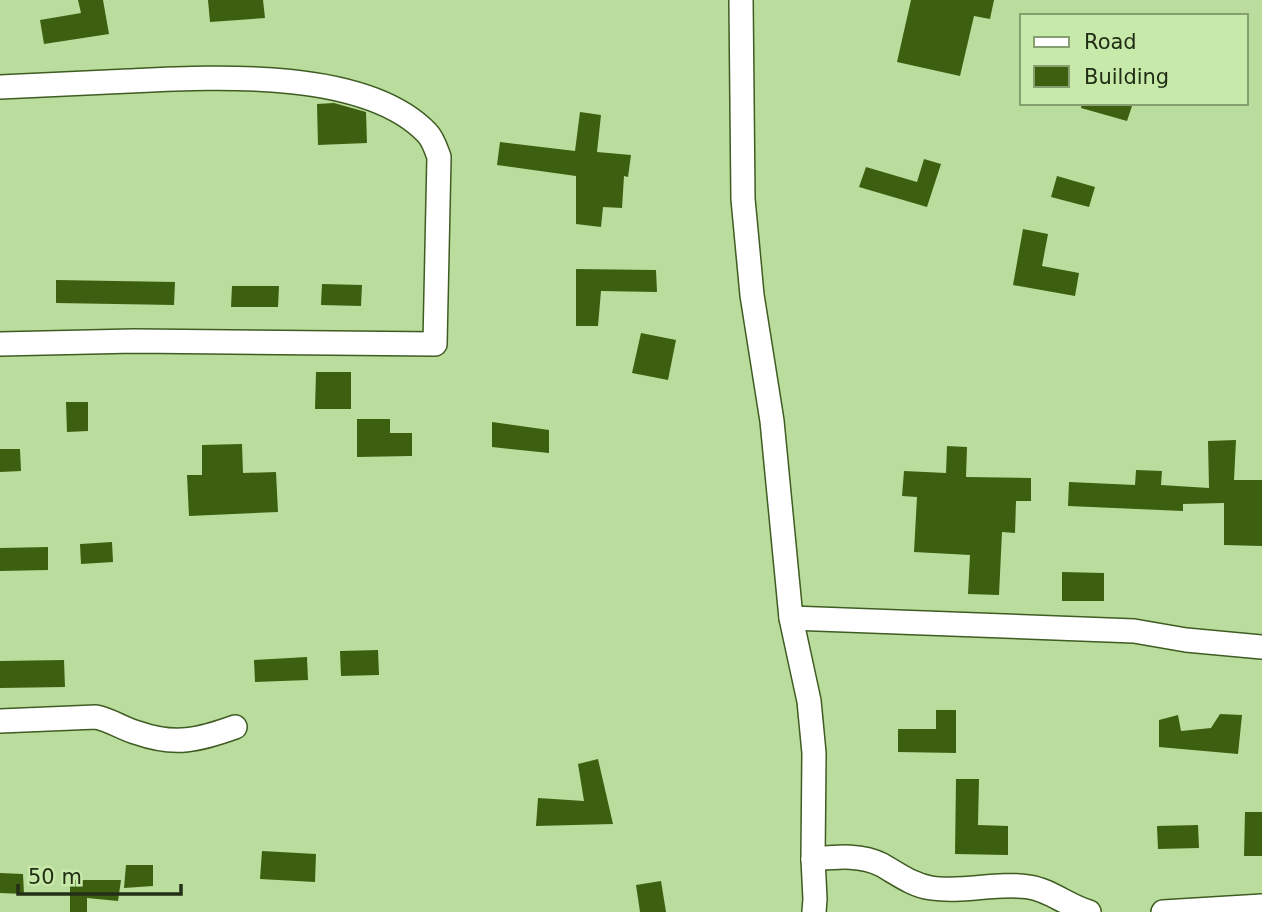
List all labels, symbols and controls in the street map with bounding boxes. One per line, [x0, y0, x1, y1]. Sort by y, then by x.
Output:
legend [1020, 14, 1248, 105]
text: Road [1084, 30, 1137, 54]
text: Building [1084, 65, 1169, 89]
scale bar [18, 852, 180, 896]
text: 50 m [28, 865, 82, 889]

